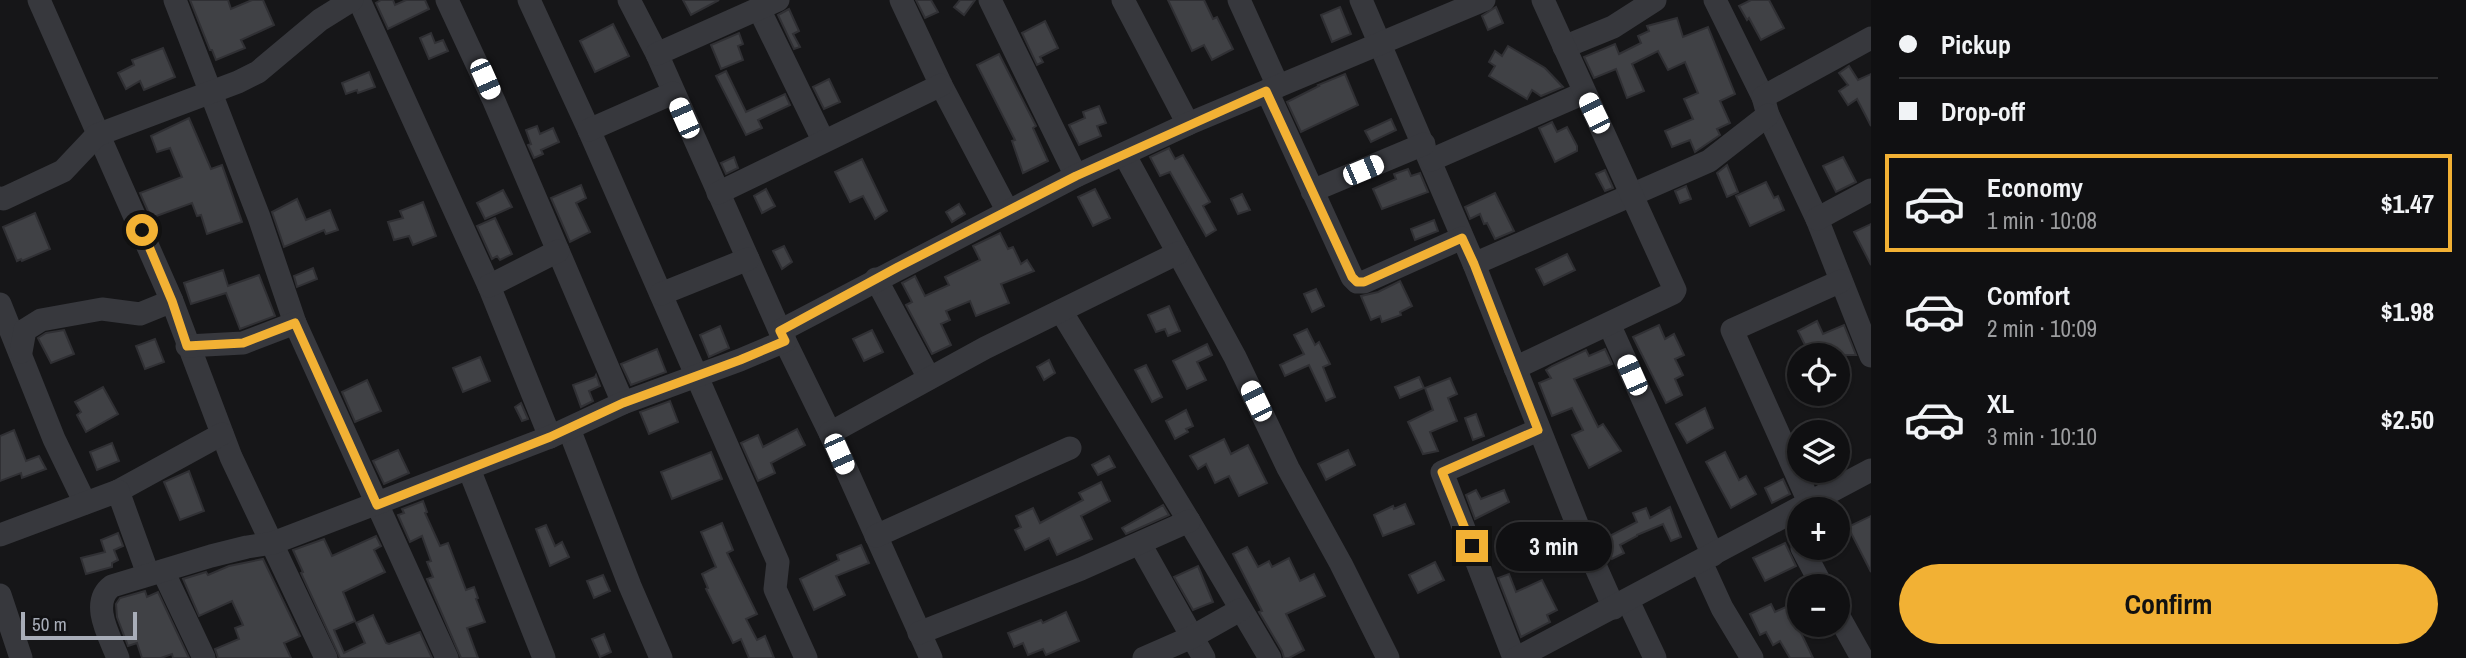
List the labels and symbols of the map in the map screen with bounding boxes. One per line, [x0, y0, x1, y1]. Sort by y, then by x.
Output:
car [467, 56, 504, 102]
car [1576, 90, 1613, 136]
car [666, 95, 703, 141]
car [1340, 152, 1387, 188]
route start [126, 214, 158, 246]
car [1614, 352, 1651, 398]
car [1238, 378, 1275, 424]
car [821, 431, 858, 477]
callout: 3 min [1496, 522, 1612, 570]
route end [1456, 530, 1488, 562]
scale bar [21, 609, 136, 641]

